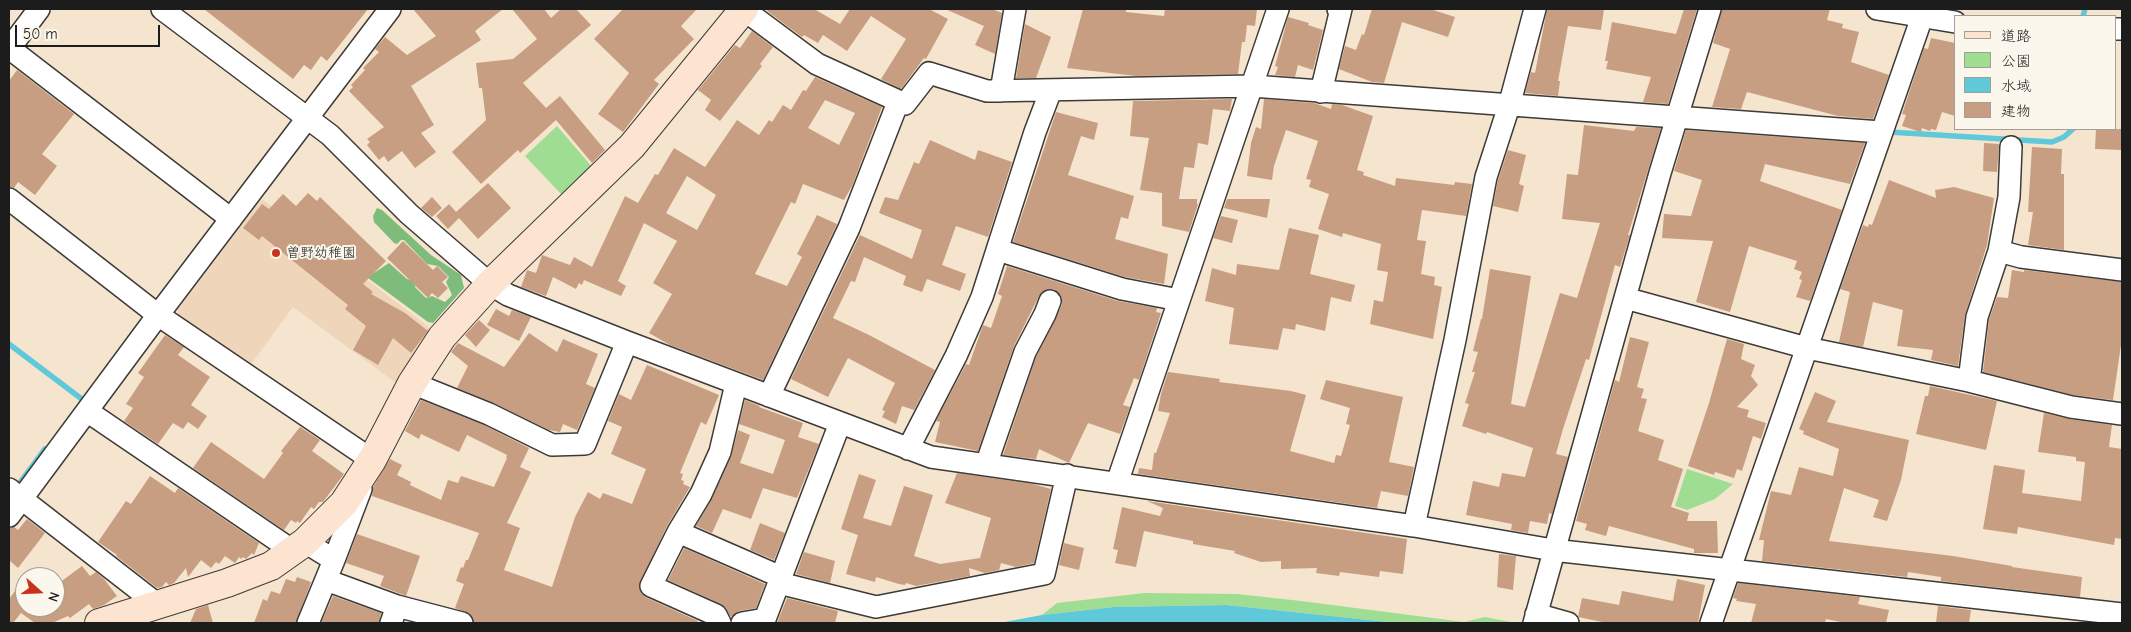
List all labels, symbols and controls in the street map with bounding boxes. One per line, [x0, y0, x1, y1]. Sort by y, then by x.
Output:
scale bar [18, 15, 162, 47]
legend [1954, 15, 2116, 130]
text: 50 m [23, 25, 58, 43]
text: 道路 [2001, 27, 2031, 45]
text: 公園 [2001, 52, 2031, 70]
text: 水域 [2001, 77, 2031, 95]
text: 建物 [2001, 102, 2031, 120]
place label: 曽野幼稚園 [286, 245, 356, 261]
marker: 曽野幼稚園 [270, 247, 282, 259]
north arrow [15, 567, 65, 617]
text: N [44, 590, 63, 604]

